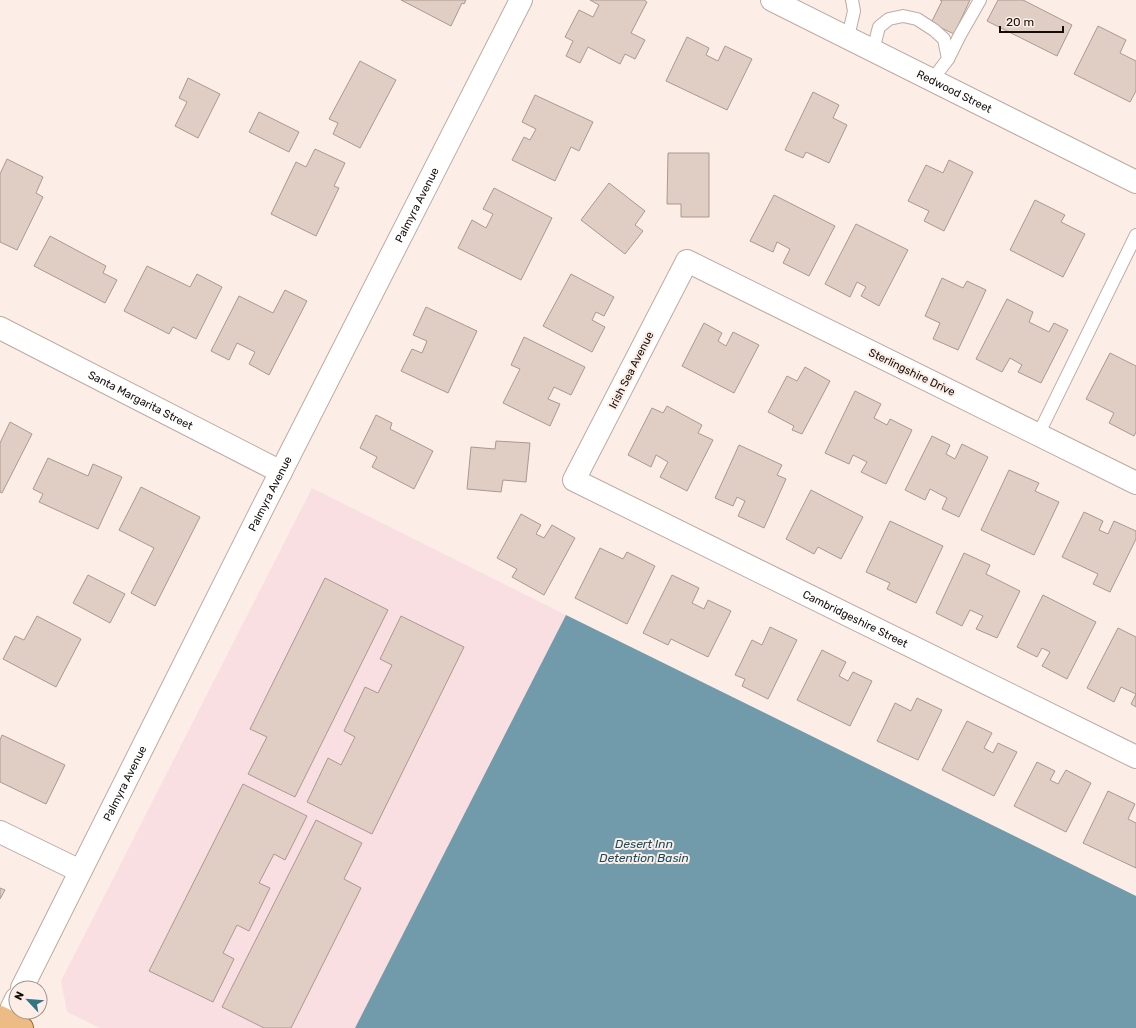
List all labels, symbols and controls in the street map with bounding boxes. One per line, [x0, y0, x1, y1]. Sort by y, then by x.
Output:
scale bar [1000, 8, 1063, 34]
text: 20 m [1006, 15, 1034, 29]
street label: Redwood Street [915, 67, 995, 116]
street label: Palmyra Avenue [393, 165, 442, 245]
street label: Irish Sea Avenue [606, 329, 656, 411]
street label: Sterlingshire Drive [866, 346, 957, 399]
street label: Santa Margarita Street [86, 368, 196, 433]
street label: Palmyra Avenue [246, 454, 295, 534]
street label: Cambridgeshire Street [800, 588, 911, 651]
street label: Palmyra Avenue [101, 744, 149, 823]
water label: Desert Inn Detention Basin [599, 837, 689, 865]
north arrow [8, 980, 48, 1020]
text: N [12, 989, 27, 1002]

